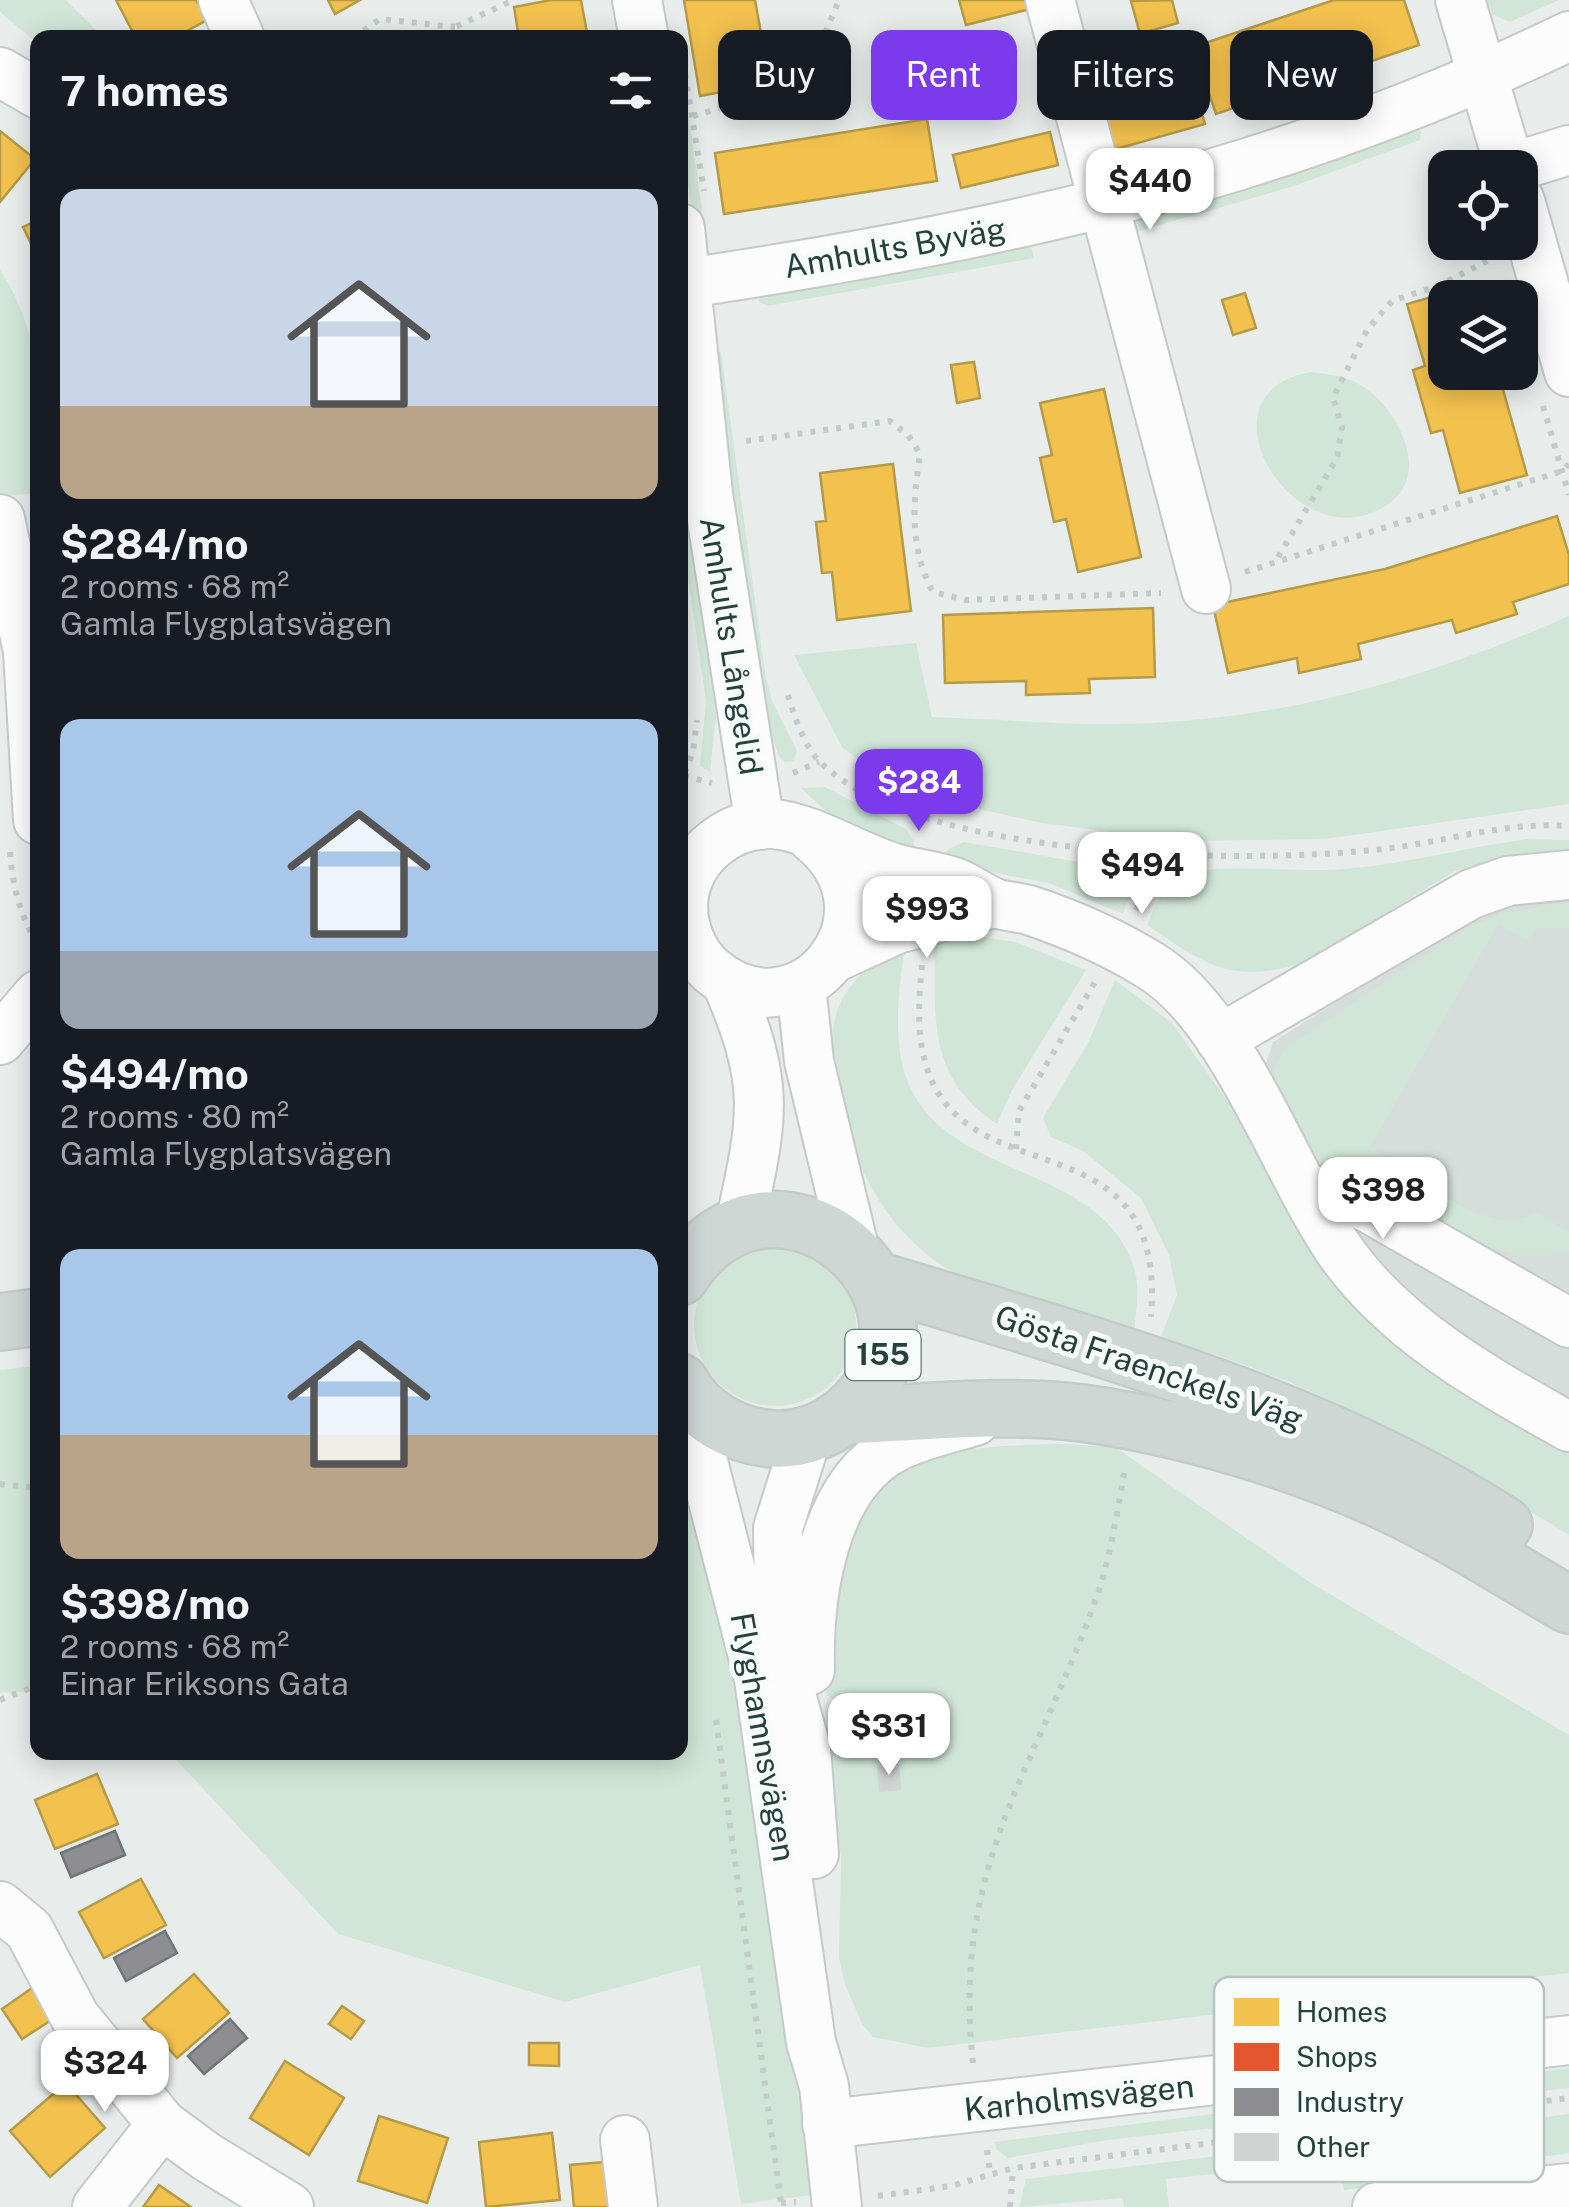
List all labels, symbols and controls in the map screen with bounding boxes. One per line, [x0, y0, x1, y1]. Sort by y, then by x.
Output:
chip: Buy [718, 30, 851, 120]
chip: Rent [871, 30, 1017, 120]
chip: Filters [1037, 30, 1210, 120]
chip: New [1230, 30, 1373, 120]
icon: filters [603, 63, 658, 118]
text: 7 homes [60, 66, 229, 115]
pin: $440 [1091, 148, 1209, 233]
map controls [1428, 150, 1538, 390]
button: locate [1428, 150, 1538, 260]
text: $440 [1108, 162, 1192, 199]
street label: Amhults Byväg [781, 210, 1009, 285]
icon: home [269, 254, 449, 434]
button: layers [1428, 280, 1538, 390]
street label: Amhults Långelid [693, 514, 770, 777]
text: $284/mo [60, 519, 249, 568]
text: 2 rooms · 68 m² [60, 568, 289, 605]
text: Gamla Flygplatsvägen [60, 605, 392, 642]
pin: $284 [860, 749, 978, 834]
text: $284 [877, 763, 961, 800]
icon: home [269, 784, 449, 964]
pin: $494 [1083, 832, 1201, 917]
text: $494 [1100, 846, 1184, 883]
pin: $993 [868, 876, 986, 961]
text: $993 [884, 890, 970, 927]
text: $494/mo [60, 1049, 249, 1098]
text: 2 rooms · 80 m² [60, 1098, 289, 1135]
text: Gamla Flygplatsvägen [60, 1135, 392, 1172]
pin: $398 [1324, 1157, 1442, 1242]
text: $398 [1340, 1171, 1426, 1208]
street label: Gösta Fraenckels Väg [990, 1297, 1308, 1438]
icon: home [269, 1314, 449, 1494]
road number: 155 [846, 1330, 920, 1380]
text: $398/mo [60, 1579, 250, 1628]
street label: Flyghamnsvägen [723, 1610, 804, 1864]
text: 2 rooms · 68 m² [60, 1628, 289, 1665]
text: Einar Eriksons Gata [60, 1665, 349, 1702]
pin: $331 [830, 1693, 948, 1778]
text: $331 [850, 1707, 928, 1744]
legend [1214, 1977, 1544, 2182]
text: Homes [1296, 1995, 1387, 2028]
pin: $324 [46, 2030, 164, 2115]
text: Shops [1296, 2040, 1378, 2073]
text: $324 [63, 2044, 147, 2081]
street label: Karholmsvägen [962, 2067, 1196, 2128]
text: Industry [1296, 2085, 1404, 2118]
text: Other [1296, 2130, 1370, 2163]

